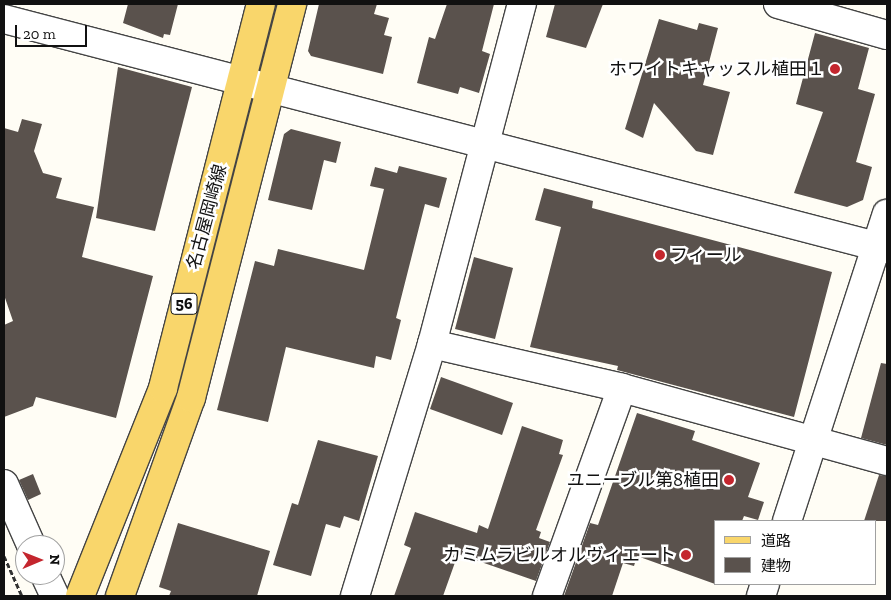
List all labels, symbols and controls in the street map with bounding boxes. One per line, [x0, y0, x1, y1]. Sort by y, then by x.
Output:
scale bar [18, 15, 90, 47]
text: 20 m [23, 25, 56, 43]
place label: ホワイトキャッスル植田１ [609, 58, 825, 80]
marker: ホワイトキャッスル植田１ [829, 63, 841, 75]
street label: 名古屋岡崎線 [183, 162, 231, 272]
place label: フィール [670, 244, 742, 266]
marker: フィール [654, 249, 666, 261]
road number: 56 [170, 290, 198, 318]
place label: ユニーブル第8植田 [565, 469, 719, 491]
marker: ユニーブル第8植田 [723, 474, 735, 486]
legend [714, 520, 876, 585]
text: 道路 [761, 532, 791, 550]
north arrow [15, 535, 65, 585]
place label: カミムラビルオルヴィエート [442, 544, 676, 566]
marker: カミムラビルオルヴィエート [680, 549, 692, 561]
text: N [46, 554, 63, 565]
text: 建物 [761, 557, 791, 575]

